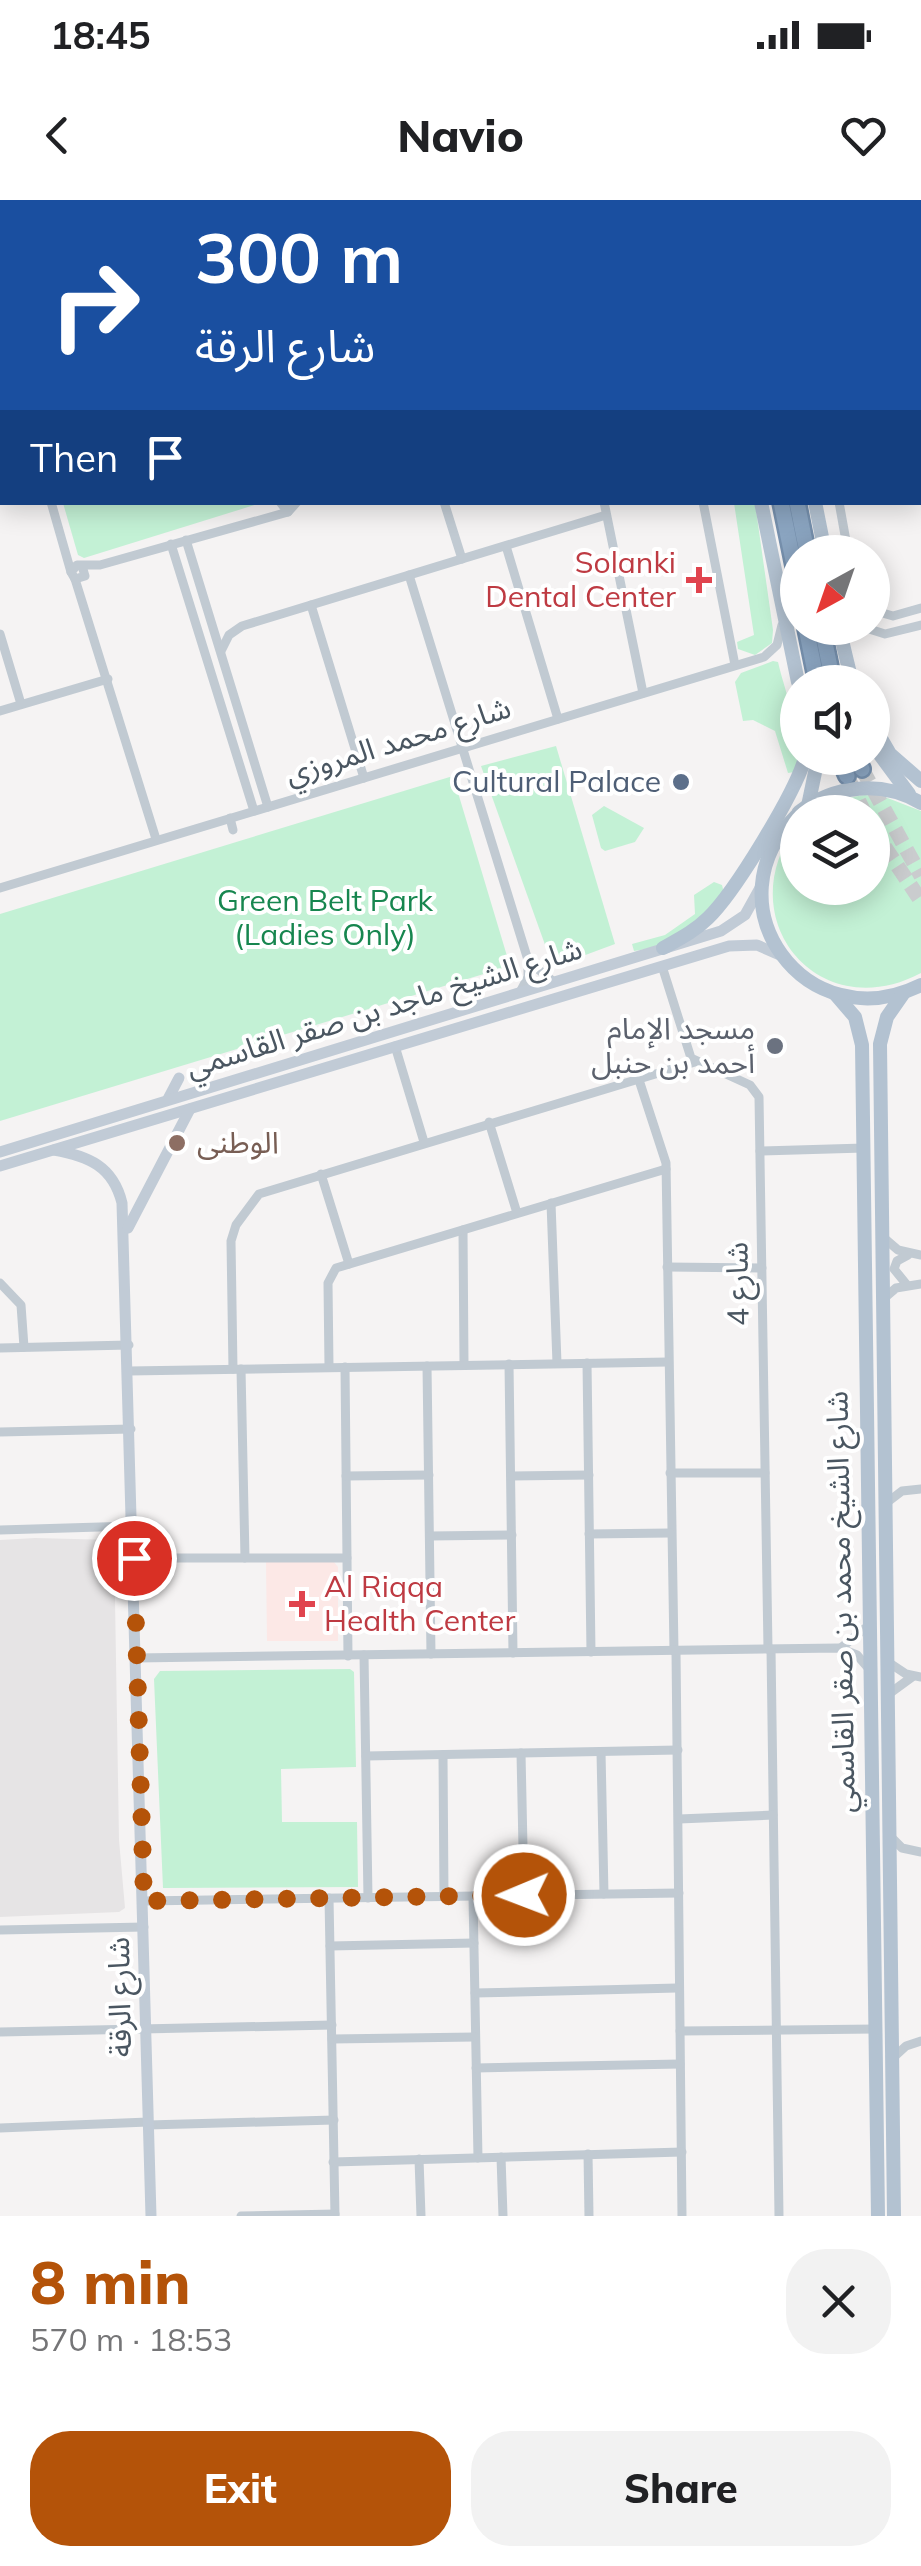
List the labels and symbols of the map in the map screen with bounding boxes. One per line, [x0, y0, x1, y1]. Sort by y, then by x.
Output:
north arrow [780, 535, 890, 645]
place label: Solanki Dental Center [485, 543, 676, 615]
marker: Solanki Dental Center [686, 567, 712, 593]
street label: شارع محمد المروزي [280, 688, 516, 797]
place label: Cultural Palace [452, 762, 661, 800]
marker: Cultural Palace [670, 771, 692, 793]
park label: Green Belt Park (Ladies Only) [217, 881, 434, 953]
street label: شارع الشيخ ماجد بن صقر القاسمي [181, 929, 588, 1090]
place label: مسجد الإمام أحمد بن حنبل [591, 1009, 755, 1081]
marker: مسجد الإمام أحمد بن حنبل [764, 1035, 786, 1057]
place label: الوطنی [197, 1123, 279, 1161]
marker: الوطنی [166, 1132, 188, 1154]
street label: شارع 4 [717, 1241, 761, 1326]
street label: شارع الشيخ محمد بن صقر القاسمي [817, 1391, 868, 1813]
pin [92, 1516, 177, 1601]
place label: Al Riqqa Health Center [324, 1567, 515, 1639]
marker: Al Riqqa Health Center [289, 1591, 315, 1617]
position arrow [472, 1843, 576, 1947]
street label: شارع الرقة [99, 1937, 143, 2057]

